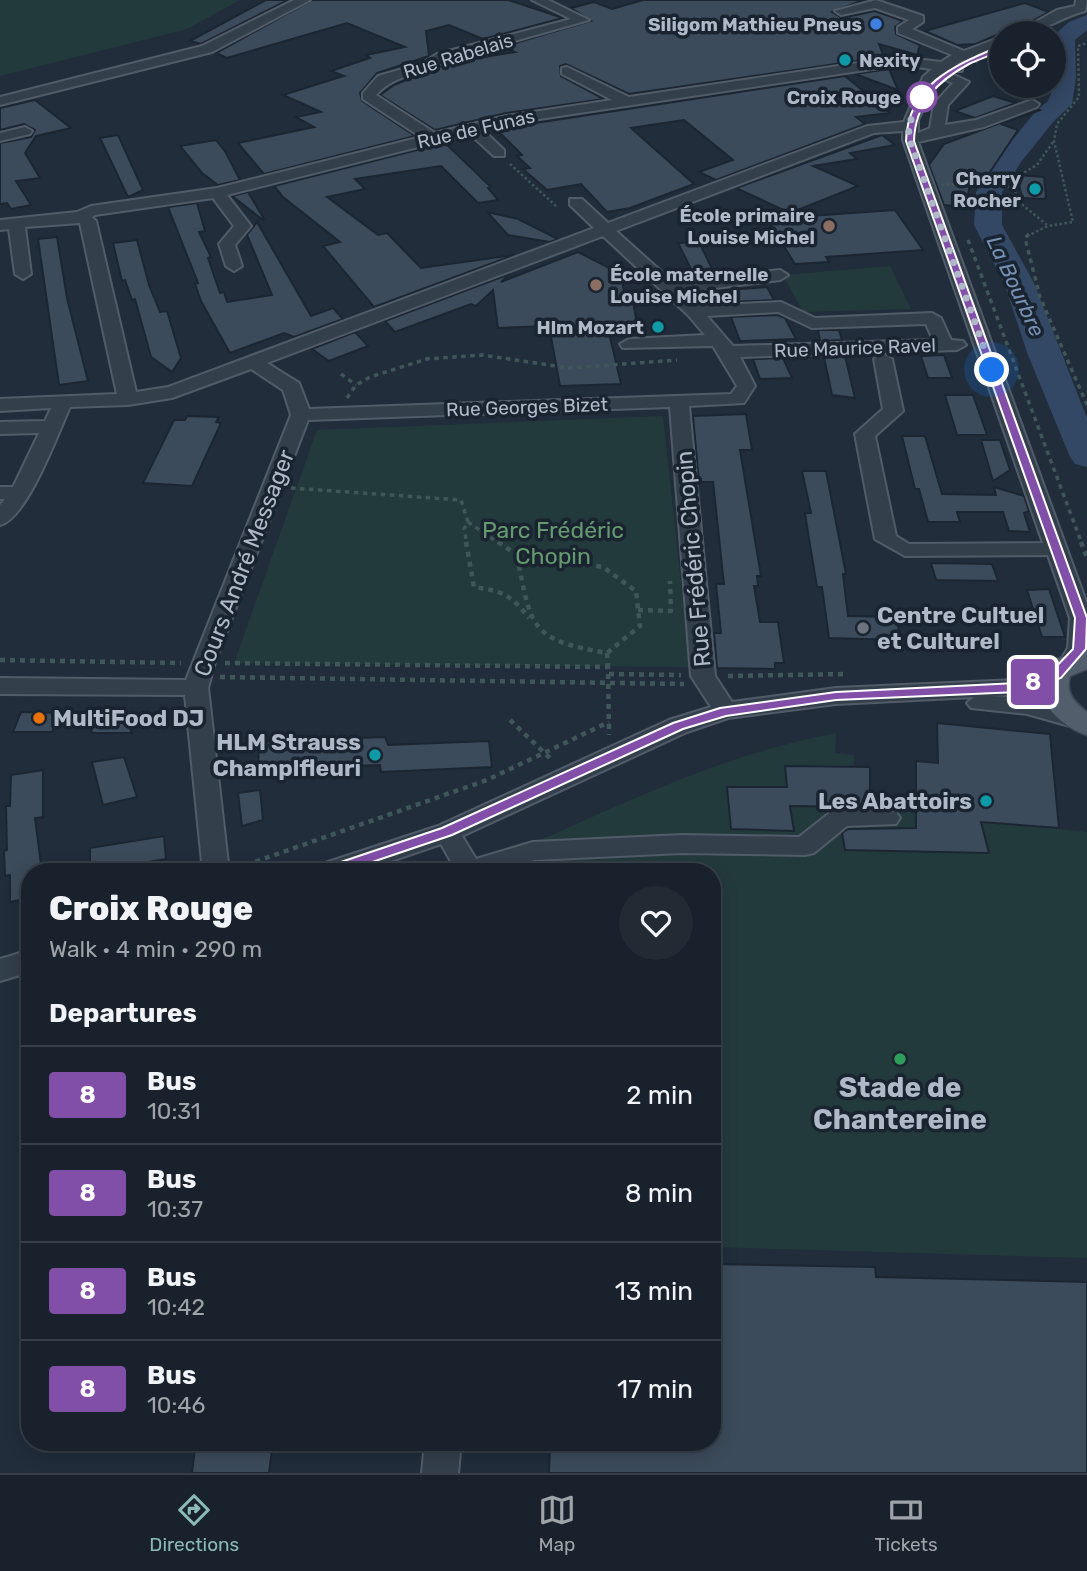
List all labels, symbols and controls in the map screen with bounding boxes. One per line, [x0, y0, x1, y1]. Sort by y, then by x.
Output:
place label: Siligom Mathieu Pneus [648, 13, 862, 36]
marker: Siligom Mathieu Pneus [868, 16, 884, 32]
map controls [989, 21, 1066, 98]
button: locate [989, 21, 1066, 98]
street label: Rue Rabelais [400, 28, 516, 84]
place label: Nexity [859, 49, 921, 72]
marker: Nexity [837, 52, 853, 68]
marker: Croix Rouge [907, 82, 937, 112]
place label: Croix Rouge [787, 86, 901, 109]
street label: Rue de Funas [415, 104, 537, 154]
place label: Cherry Rocher [953, 167, 1022, 212]
marker: Cherry Rocher [1027, 181, 1043, 197]
place label: École primaire Louise Michel [679, 204, 815, 249]
marker: École primaire Louise Michel [821, 218, 837, 234]
water label: La Bourbre [982, 232, 1050, 341]
place label: École maternelle Louise Michel [610, 263, 769, 308]
marker: École maternelle Louise Michel [588, 277, 604, 293]
place label: Hlm Mozart [536, 316, 644, 339]
marker: Hlm Mozart [650, 319, 666, 335]
street label: Rue Maurice Ravel [774, 334, 936, 362]
your location [974, 352, 1009, 387]
street label: Rue Georges Bizet [446, 393, 609, 421]
street label: Cours André Messager [188, 445, 300, 680]
street label: Rue Frédéric Chopin [670, 450, 716, 668]
park label: Parc Frédéric Chopin [482, 516, 624, 570]
place label: Centre Cultuel et Culturel [877, 601, 1044, 655]
marker: Centre Cultuel et Culturel [855, 620, 871, 636]
line badge: 8 [1010, 659, 1056, 705]
text: 8 [1025, 668, 1041, 696]
place label: MultiFood DJ [53, 704, 204, 732]
marker: MultiFood DJ [31, 710, 47, 726]
place label: HLM Strauss Champlfleuri [213, 728, 361, 782]
marker: HLM Strauss Champlfleuri [367, 747, 383, 763]
place label: Les Abattoirs [818, 787, 972, 815]
marker: Les Abattoirs [978, 793, 994, 809]
button: heart [619, 886, 693, 960]
text: Croix Rouge [49, 889, 253, 928]
text: Walk · 4 min · 290 m [49, 935, 262, 963]
text: Departures [49, 998, 197, 1029]
marker: Stade de Chantereine [892, 1051, 908, 1067]
text: Bus [147, 1066, 196, 1097]
place label: Stade de Chantereine [813, 1071, 987, 1136]
text: 2 min [626, 1080, 693, 1111]
text: 8 [79, 1081, 96, 1109]
text: 10:31 [147, 1097, 201, 1125]
text: Bus [147, 1164, 196, 1195]
text: 8 min [625, 1178, 693, 1209]
text: 8 [79, 1179, 96, 1207]
text: 10:37 [147, 1195, 203, 1223]
text: Bus [147, 1262, 196, 1293]
text: 13 min [615, 1276, 693, 1307]
text: 8 [79, 1277, 96, 1305]
text: 10:42 [147, 1293, 205, 1321]
text: Bus [147, 1360, 196, 1391]
text: 17 min [617, 1374, 693, 1405]
text: 8 [79, 1375, 96, 1403]
text: 10:46 [147, 1391, 206, 1419]
tab: Directions [149, 1491, 239, 1556]
tab: Map [538, 1491, 576, 1556]
tab: Tickets [875, 1491, 938, 1556]

